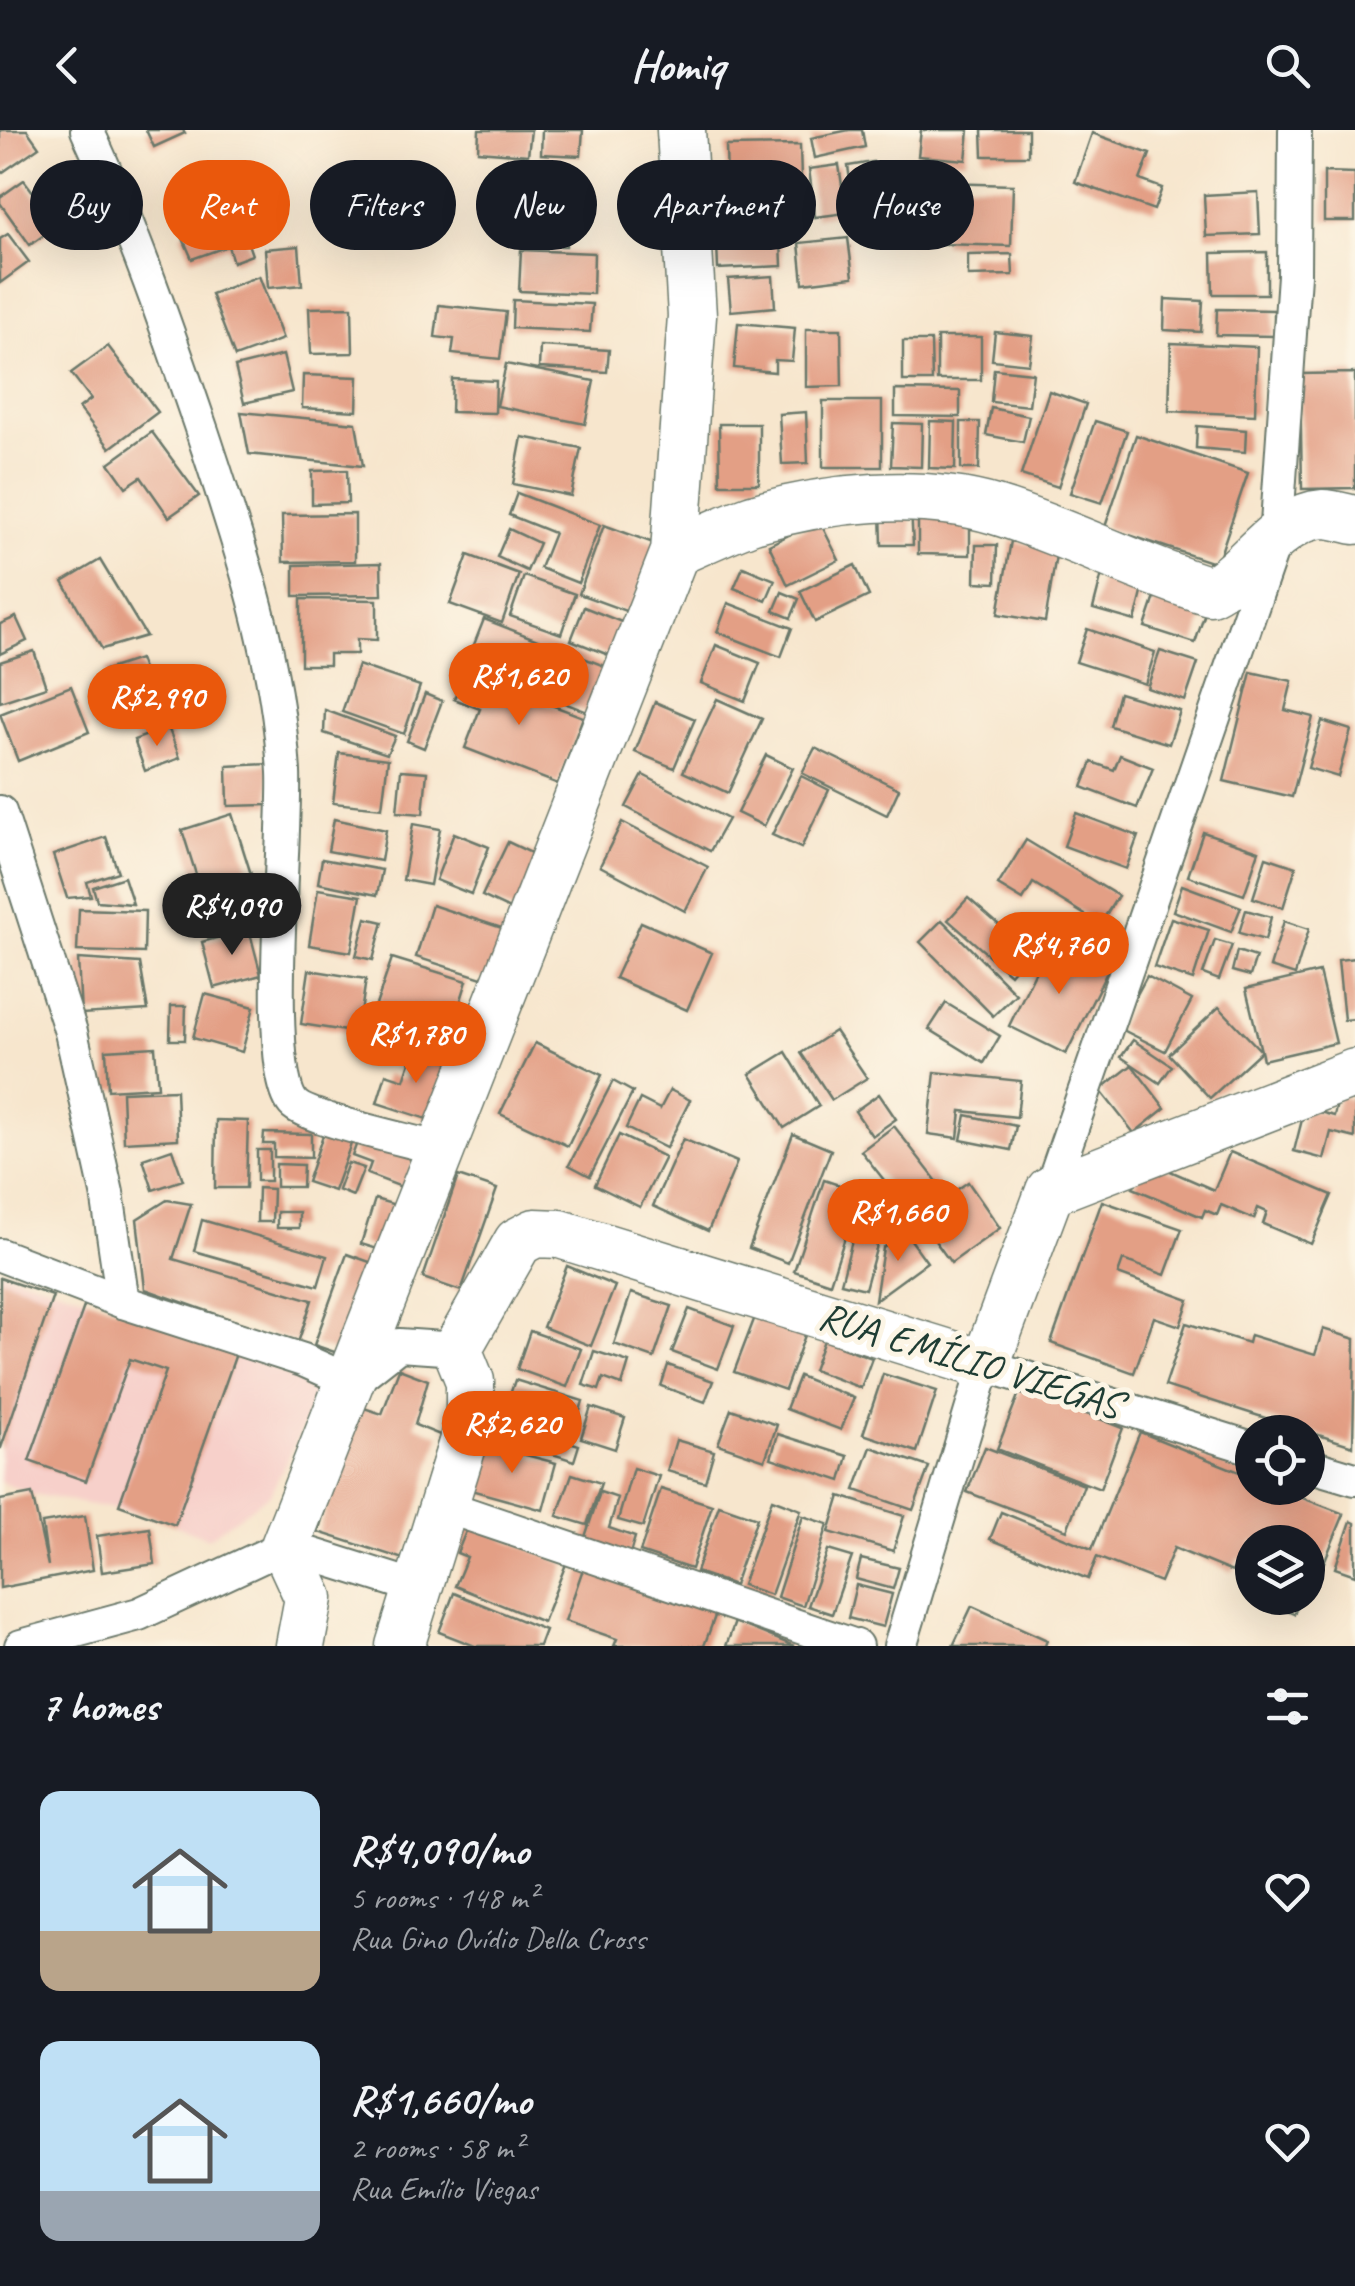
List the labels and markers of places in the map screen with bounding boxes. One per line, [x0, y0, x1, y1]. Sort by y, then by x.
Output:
pin: R$1,620 [427, 643, 611, 728]
pin: R$2,990 [65, 664, 249, 749]
pin: R$4,090 [140, 873, 324, 958]
pin: R$4,760 [967, 912, 1151, 997]
pin: R$1,780 [324, 1001, 508, 1086]
pin: R$1,660 [806, 1179, 990, 1264]
pin: R$2,620 [420, 1391, 604, 1476]

